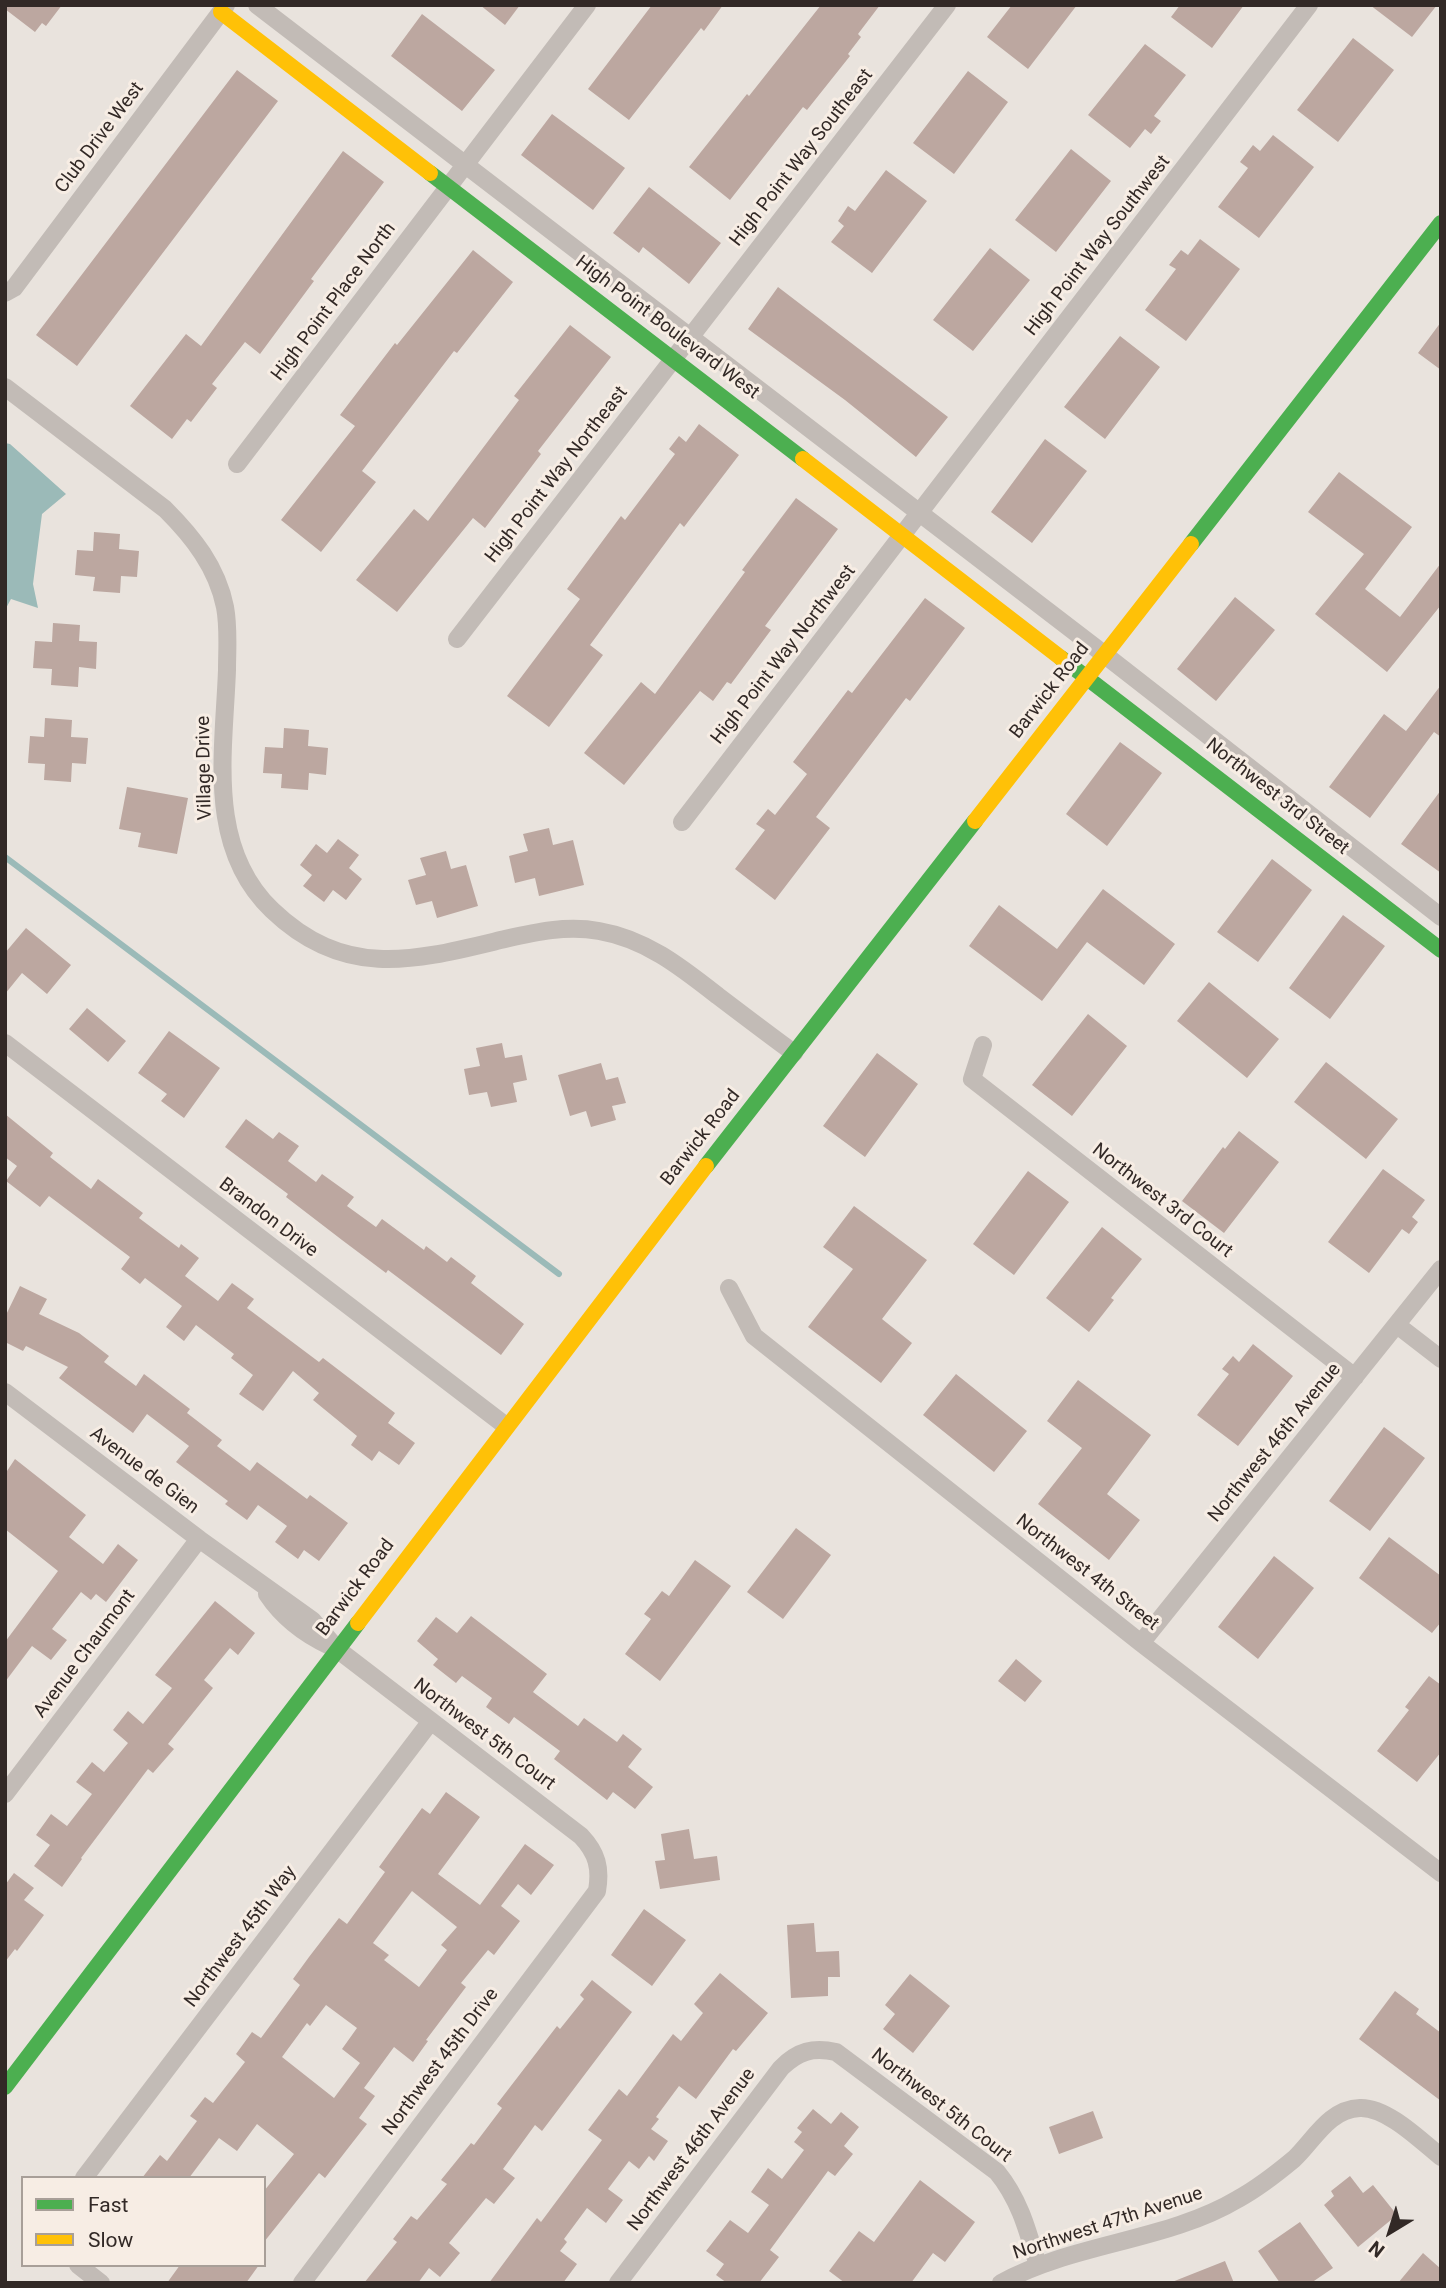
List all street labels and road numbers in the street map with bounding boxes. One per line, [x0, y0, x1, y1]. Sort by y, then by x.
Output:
street label: High Point Way Southeast [726, 65, 878, 251]
street label: Club Drive West [51, 78, 149, 198]
street label: High Point Way Southwest [1020, 151, 1176, 341]
street label: High Point Place North [267, 218, 401, 386]
street label: High Point Boulevard West [571, 251, 763, 405]
street label: High Point Way Northeast [481, 382, 633, 568]
street label: High Point Way Northwest [707, 561, 861, 749]
street label: Barwick Road [1005, 638, 1095, 744]
street label: Village Drive [193, 716, 217, 820]
street label: Northwest 3rd Street [1201, 734, 1353, 860]
street label: Barwick Road [656, 1085, 746, 1191]
street label: Northwest 3rd Court [1087, 1139, 1237, 1263]
street label: Brandon Drive [214, 1173, 322, 1263]
street label: Northwest 46th Avenue [1204, 1359, 1346, 1527]
street label: Avenue de Gien [85, 1423, 203, 1519]
street label: Northwest 4th Street [1011, 1510, 1163, 1636]
street label: Barwick Road [312, 1535, 400, 1641]
street label: Avenue Chaumont [29, 1585, 141, 1723]
street label: Northwest 5th Court [408, 1674, 560, 1796]
street label: Northwest 45th Way [180, 1862, 302, 2012]
street label: Northwest 45th Drive [378, 1984, 504, 2140]
street label: Northwest 5th Court [866, 2044, 1016, 2168]
street label: Northwest 46th Avenue [623, 2064, 761, 2236]
street label: Northwest 47th Avenue [1010, 2183, 1206, 2265]

